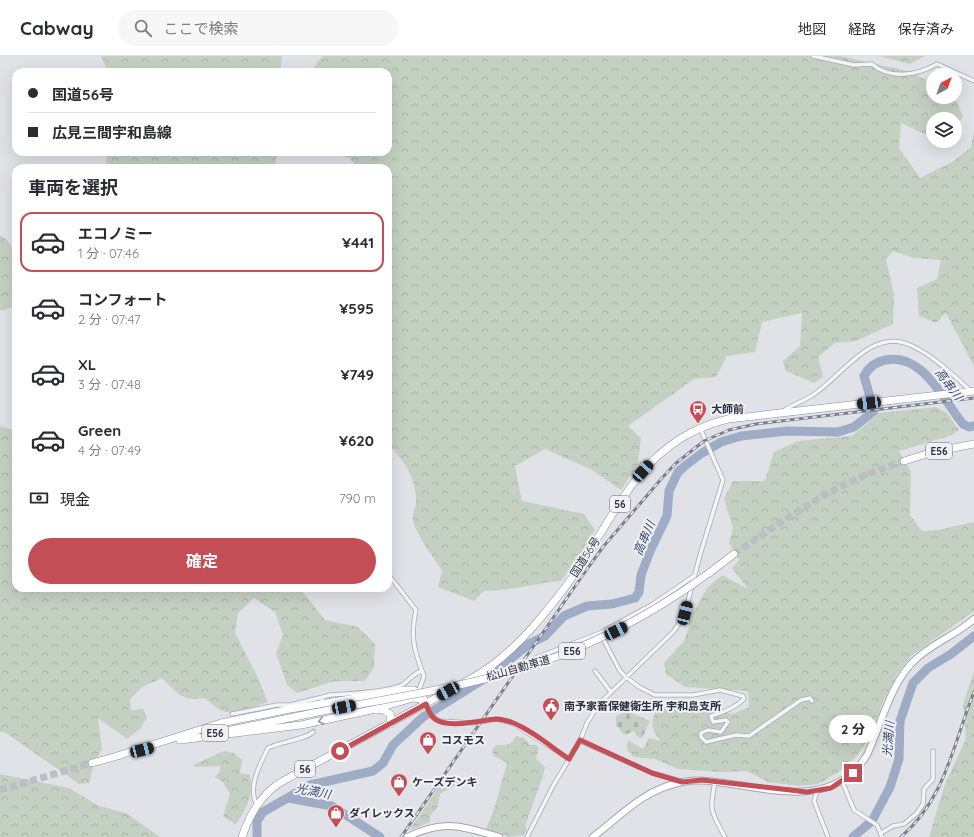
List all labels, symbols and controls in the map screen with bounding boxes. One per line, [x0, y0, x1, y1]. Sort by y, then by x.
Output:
search box [118, 10, 398, 46]
text: Cabway [20, 16, 94, 40]
icon: search [132, 17, 154, 39]
text: ここで検索 [164, 19, 239, 38]
text: 地図 [798, 20, 826, 38]
text: 経路 [848, 20, 876, 38]
text: 保存済み [898, 20, 954, 38]
north arrow [926, 68, 962, 104]
map controls [926, 68, 962, 148]
text: 国道56号 [52, 85, 114, 104]
button: layers [926, 112, 962, 148]
text: 広見三間宇和島線 [52, 123, 172, 142]
text: 車両を選択 [28, 176, 118, 199]
icon: car [30, 224, 66, 260]
text: エコノミー [78, 224, 153, 243]
text: ¥441 [342, 233, 374, 252]
text: 1 分 · 07:46 [78, 245, 139, 261]
icon: car [30, 290, 66, 326]
text: コンフォート [78, 290, 168, 309]
text: ¥595 [339, 299, 374, 318]
text: 2 分 · 07:47 [78, 311, 141, 327]
text: XL [78, 355, 96, 374]
icon: car [30, 356, 66, 392]
text: ¥749 [340, 365, 374, 384]
water label: 高串川 [932, 365, 967, 404]
text: 3 分 · 07:48 [78, 376, 141, 392]
car [856, 396, 882, 410]
bus stop icon: 大師前 [688, 399, 708, 424]
place label: 大師前 [711, 402, 744, 416]
text: Green [78, 421, 121, 440]
icon: car [30, 422, 66, 458]
text: ¥620 [339, 431, 374, 450]
text: 4 分 · 07:49 [78, 442, 141, 458]
road number: E56 [926, 443, 952, 459]
car [631, 458, 655, 484]
icon: cash [28, 487, 50, 509]
text: 現金 [60, 490, 90, 509]
text: 790 m [339, 490, 376, 506]
road number: 56 [610, 496, 630, 512]
water label: 高串川 [630, 517, 659, 558]
street label: 国道56号 [567, 534, 603, 580]
button: 確定 [28, 538, 376, 584]
car [676, 600, 694, 626]
car [603, 620, 629, 642]
road number: E56 [559, 643, 585, 659]
street label: 松山自動車道 [484, 652, 552, 684]
car [435, 680, 461, 702]
public building icon: 南予家畜保健衛生所 宇和島支所 [541, 696, 561, 721]
car [331, 699, 357, 715]
place label: 南予家畜保健衛生所 宇和島支所 [564, 699, 721, 713]
callout: 2 分 [829, 715, 877, 743]
one-way arrow [318, 717, 324, 725]
water label: 光満川 [879, 718, 897, 758]
text: 2 分 [841, 721, 865, 737]
road number: E56 [202, 725, 228, 741]
shop icon: コスモス [418, 730, 438, 755]
place label: コスモス [441, 733, 485, 747]
car [129, 741, 155, 759]
route start [331, 742, 349, 760]
road number: 56 [295, 761, 315, 777]
route end [844, 764, 862, 782]
shop icon: ケーズデンキ [389, 772, 409, 797]
place label: ケーズデンキ [412, 775, 477, 789]
water label: 光満川 [294, 780, 334, 802]
shop icon: ダイレックス [326, 803, 346, 828]
place label: ダイレックス [349, 806, 415, 820]

